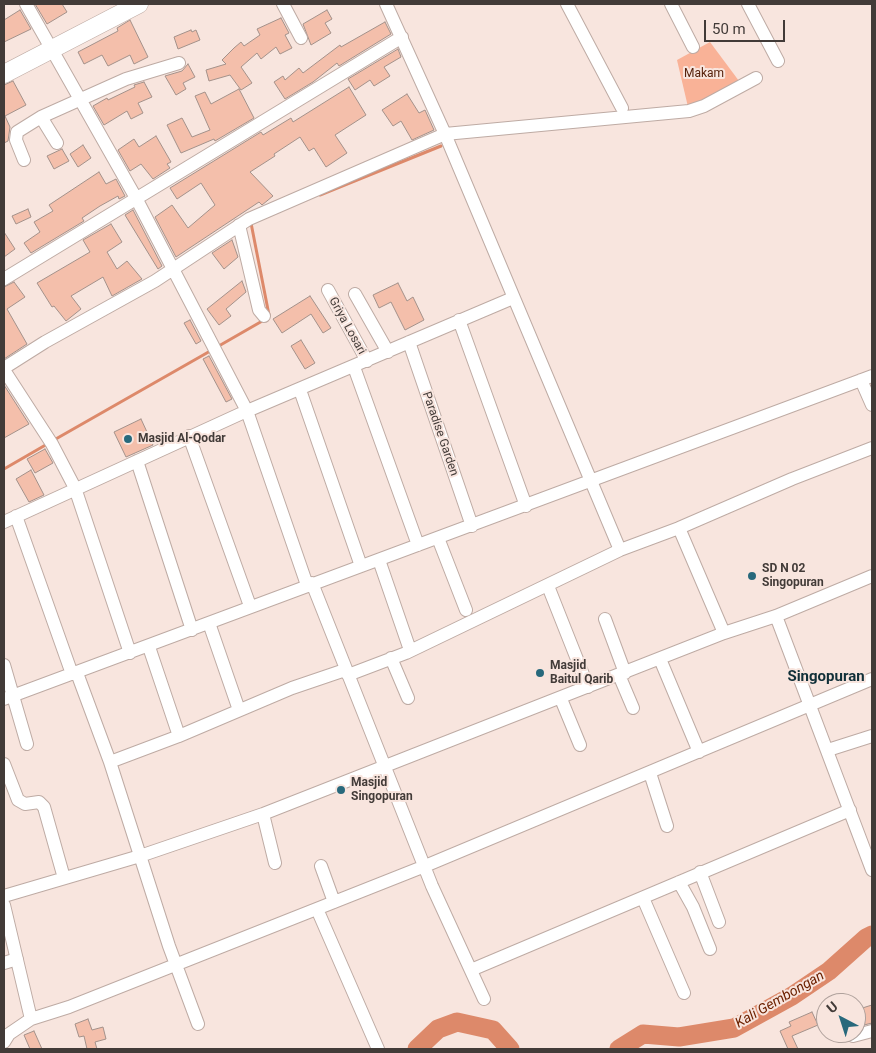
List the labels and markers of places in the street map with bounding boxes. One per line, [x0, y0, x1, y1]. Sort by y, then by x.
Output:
place label: Masjid Al-Qodar [138, 432, 226, 446]
marker: Masjid Al-Qodar [122, 433, 134, 445]
place label: SD N 02 Singopuran [762, 562, 824, 590]
marker: SD N 02 Singopuran [746, 570, 758, 582]
place label: Masjid Baitul Qarib [550, 659, 613, 687]
marker: Masjid Baitul Qarib [534, 667, 546, 679]
place label: Masjid Singopuran [351, 776, 413, 804]
marker: Masjid Singopuran [335, 784, 347, 796]

